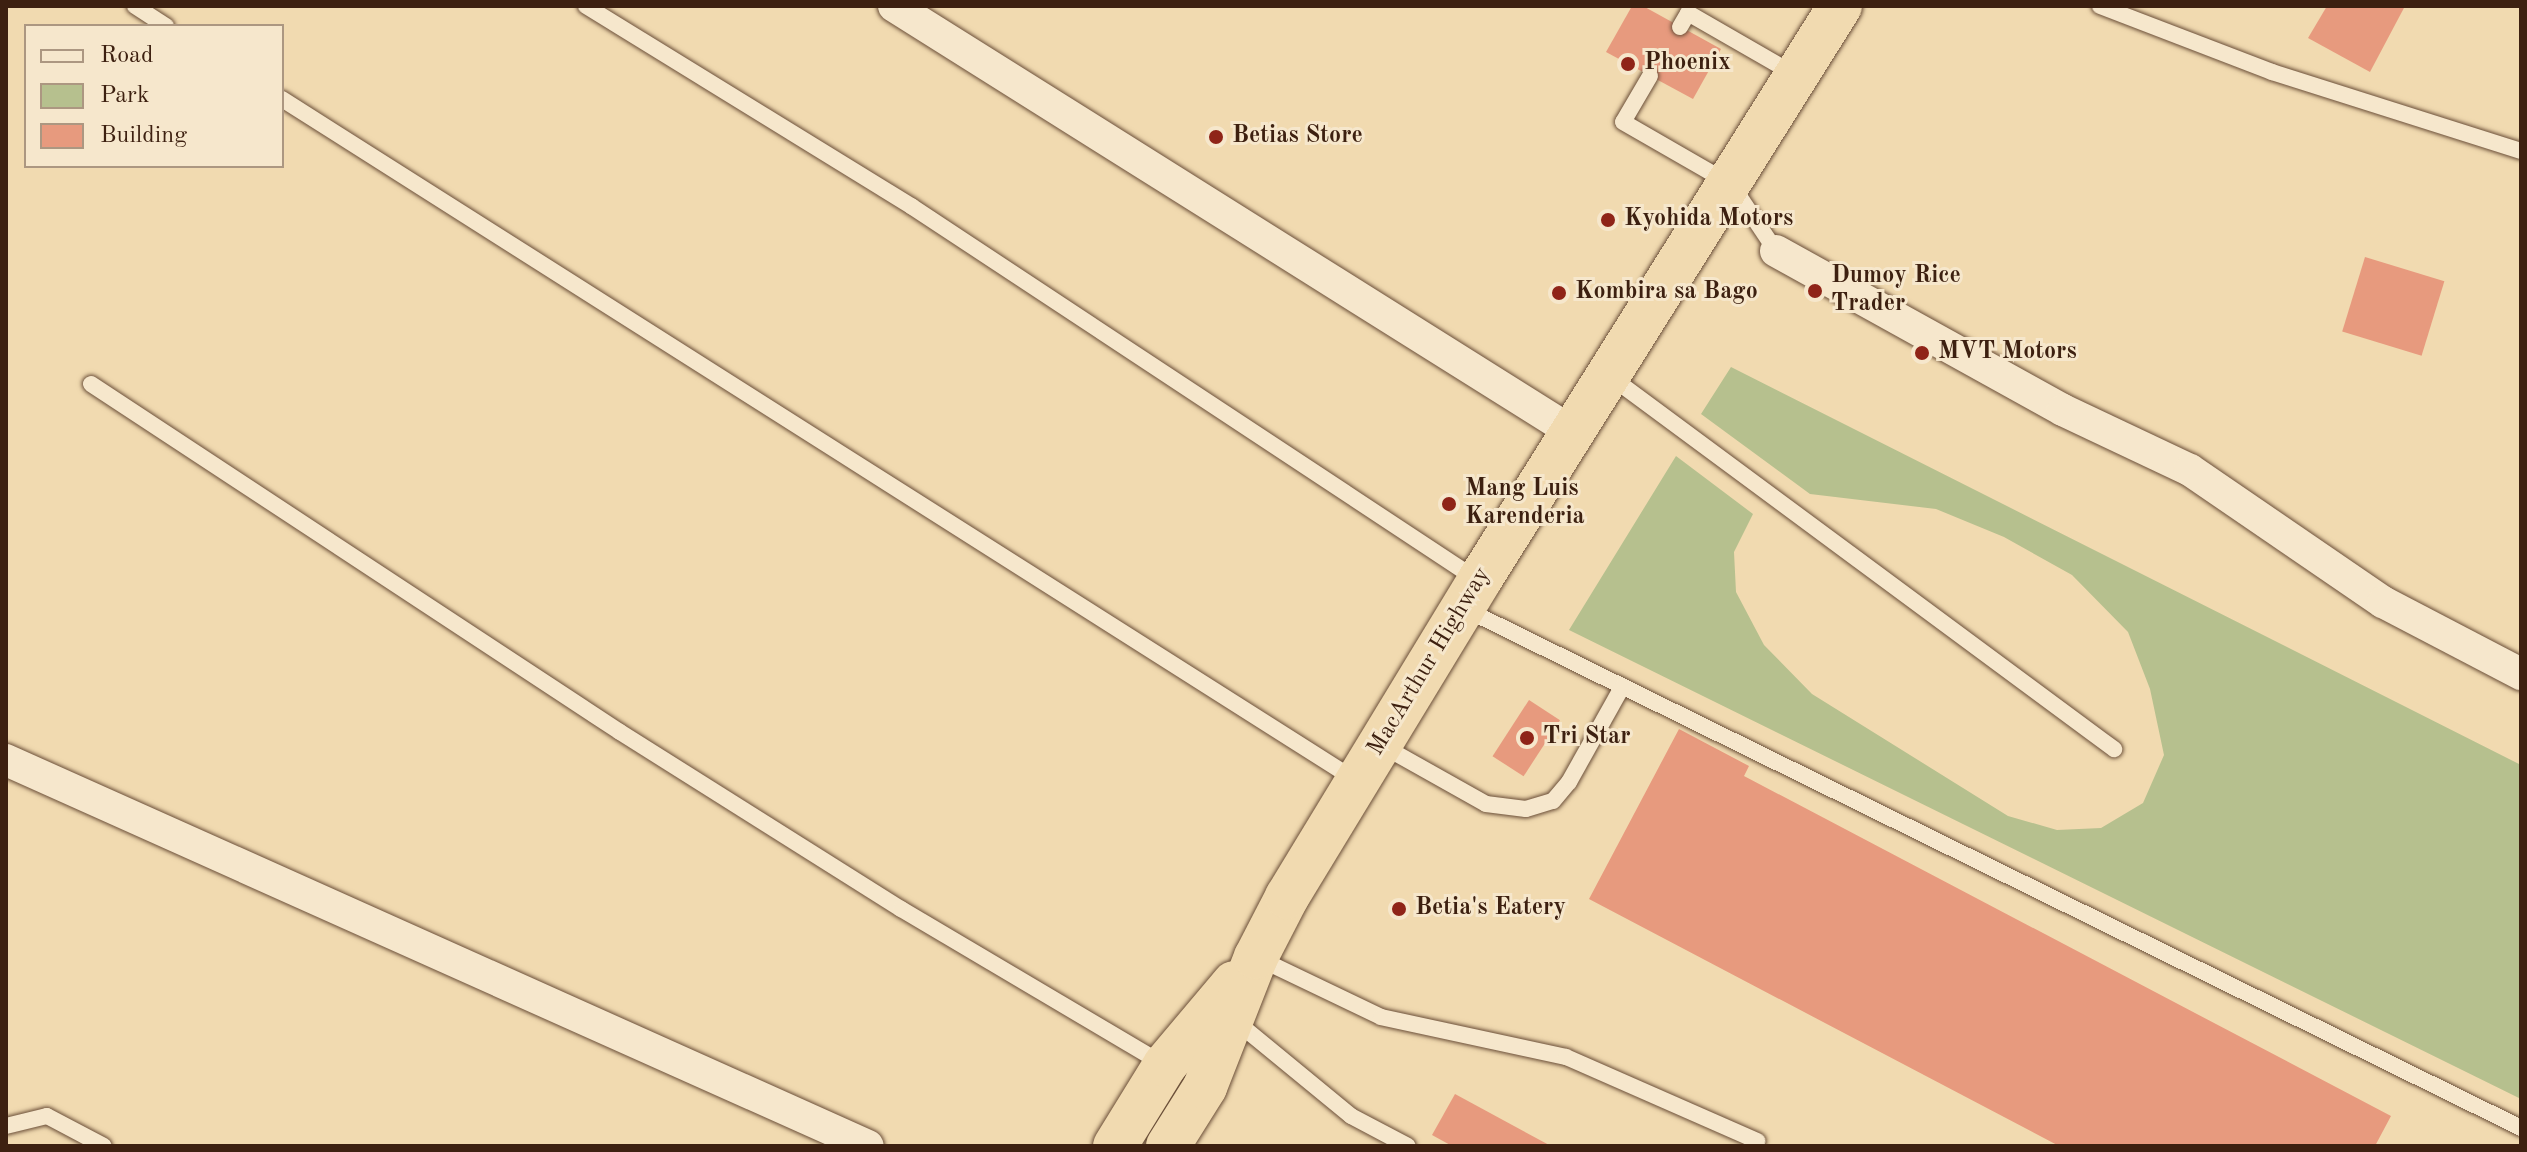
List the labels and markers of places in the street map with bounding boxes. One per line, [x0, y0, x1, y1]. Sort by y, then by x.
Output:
place label: Phoenix [1644, 50, 1731, 78]
marker: Phoenix [1619, 55, 1637, 73]
place label: Betias Store [1232, 123, 1363, 151]
marker: Betias Store [1207, 128, 1225, 146]
place label: Kyohida Motors [1624, 206, 1793, 234]
marker: Kyohida Motors [1599, 211, 1617, 229]
place label: Dumoy Rice Trader [1831, 263, 1961, 319]
place label: Kombira sa Bago [1575, 279, 1758, 307]
marker: Dumoy Rice Trader [1806, 282, 1824, 300]
marker: Kombira sa Bago [1550, 284, 1568, 302]
place label: MVT Motors [1938, 339, 2077, 367]
marker: MVT Motors [1913, 344, 1931, 362]
place label: Mang Luis Karenderia [1465, 476, 1585, 532]
marker: Mang Luis Karenderia [1440, 495, 1458, 513]
place label: Tri Star [1543, 724, 1631, 752]
marker: Tri Star [1518, 729, 1536, 747]
place label: Betia's Eatery [1415, 895, 1566, 923]
marker: Betia's Eatery [1390, 900, 1408, 918]

